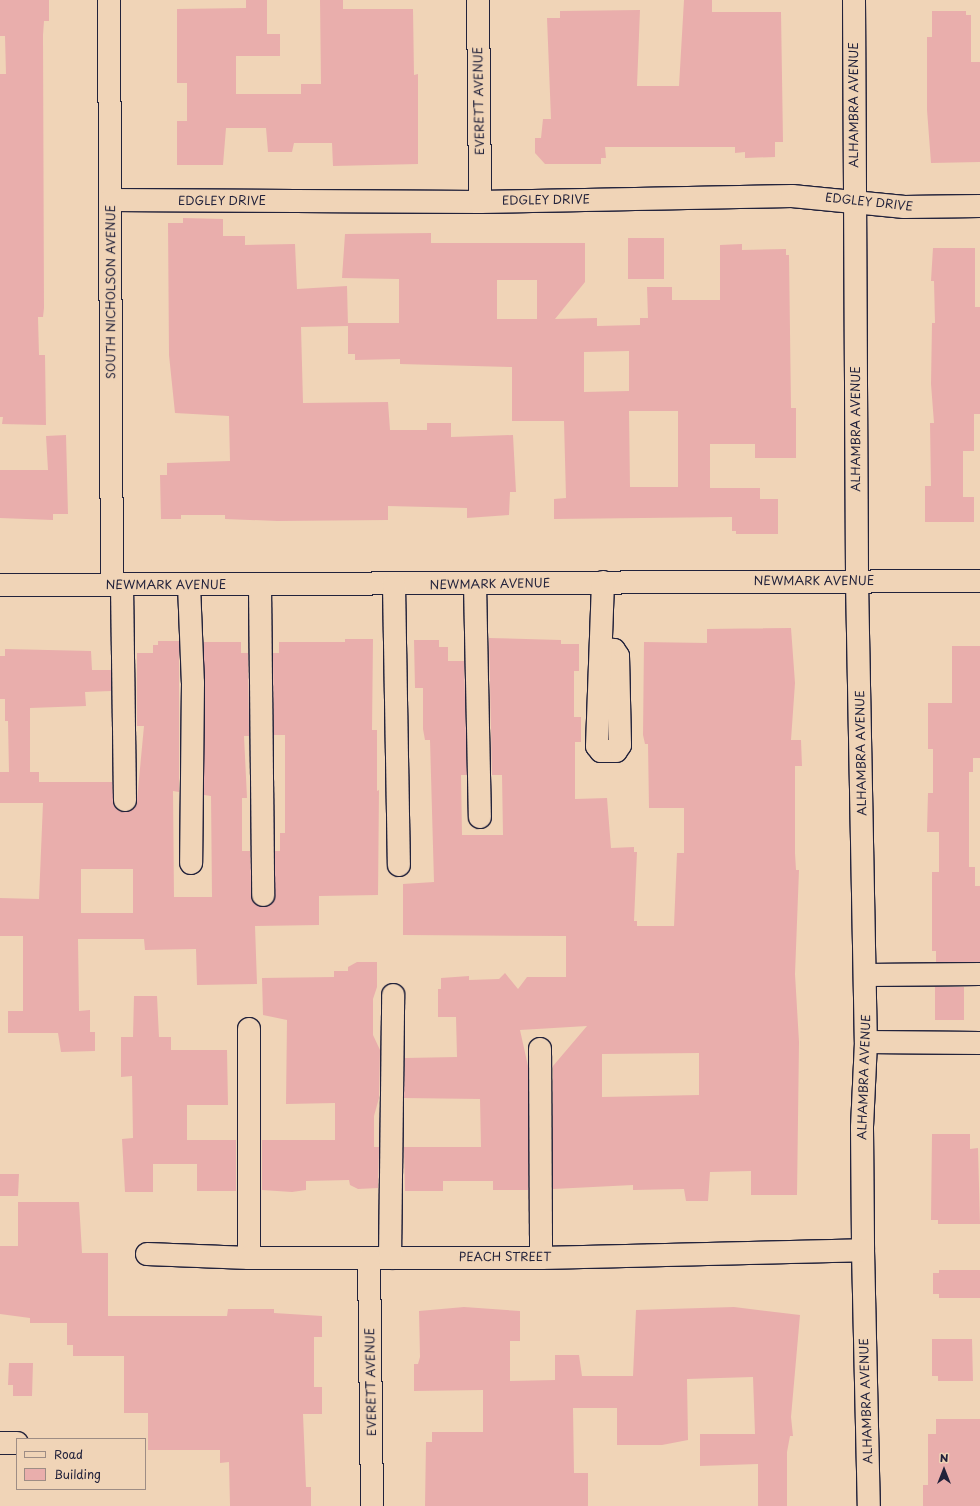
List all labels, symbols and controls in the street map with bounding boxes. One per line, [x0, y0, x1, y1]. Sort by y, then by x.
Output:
street label: ALHAMBRA AVENUE [847, 42, 861, 168]
street label: EVERETT AVENUE [471, 46, 487, 156]
street label: EDGLEY DRIVE [824, 190, 914, 214]
street label: EDGLEY DRIVE [501, 192, 591, 208]
street label: EDGLEY DRIVE [177, 194, 267, 208]
street label: SOUTH NICHOLSON AVENUE [104, 205, 118, 379]
street label: ALHAMBRA AVENUE [849, 366, 863, 492]
street label: NEWMARK AVENUE [754, 574, 874, 588]
street label: NEWMARK AVENUE [429, 576, 551, 592]
street label: NEWMARK AVENUE [106, 578, 226, 592]
street label: ALHAMBRA AVENUE [853, 690, 869, 816]
street label: ALHAMBRA AVENUE [855, 1014, 873, 1140]
street label: PEACH STREET [458, 1250, 552, 1264]
street label: EVERETT AVENUE [363, 1327, 379, 1437]
street label: ALHAMBRA AVENUE [857, 1338, 875, 1464]
legend [16, 1438, 146, 1490]
text: Road [54, 1445, 83, 1463]
text: N [940, 1449, 948, 1466]
north arrow [924, 1450, 964, 1490]
text: Building [54, 1465, 101, 1483]

